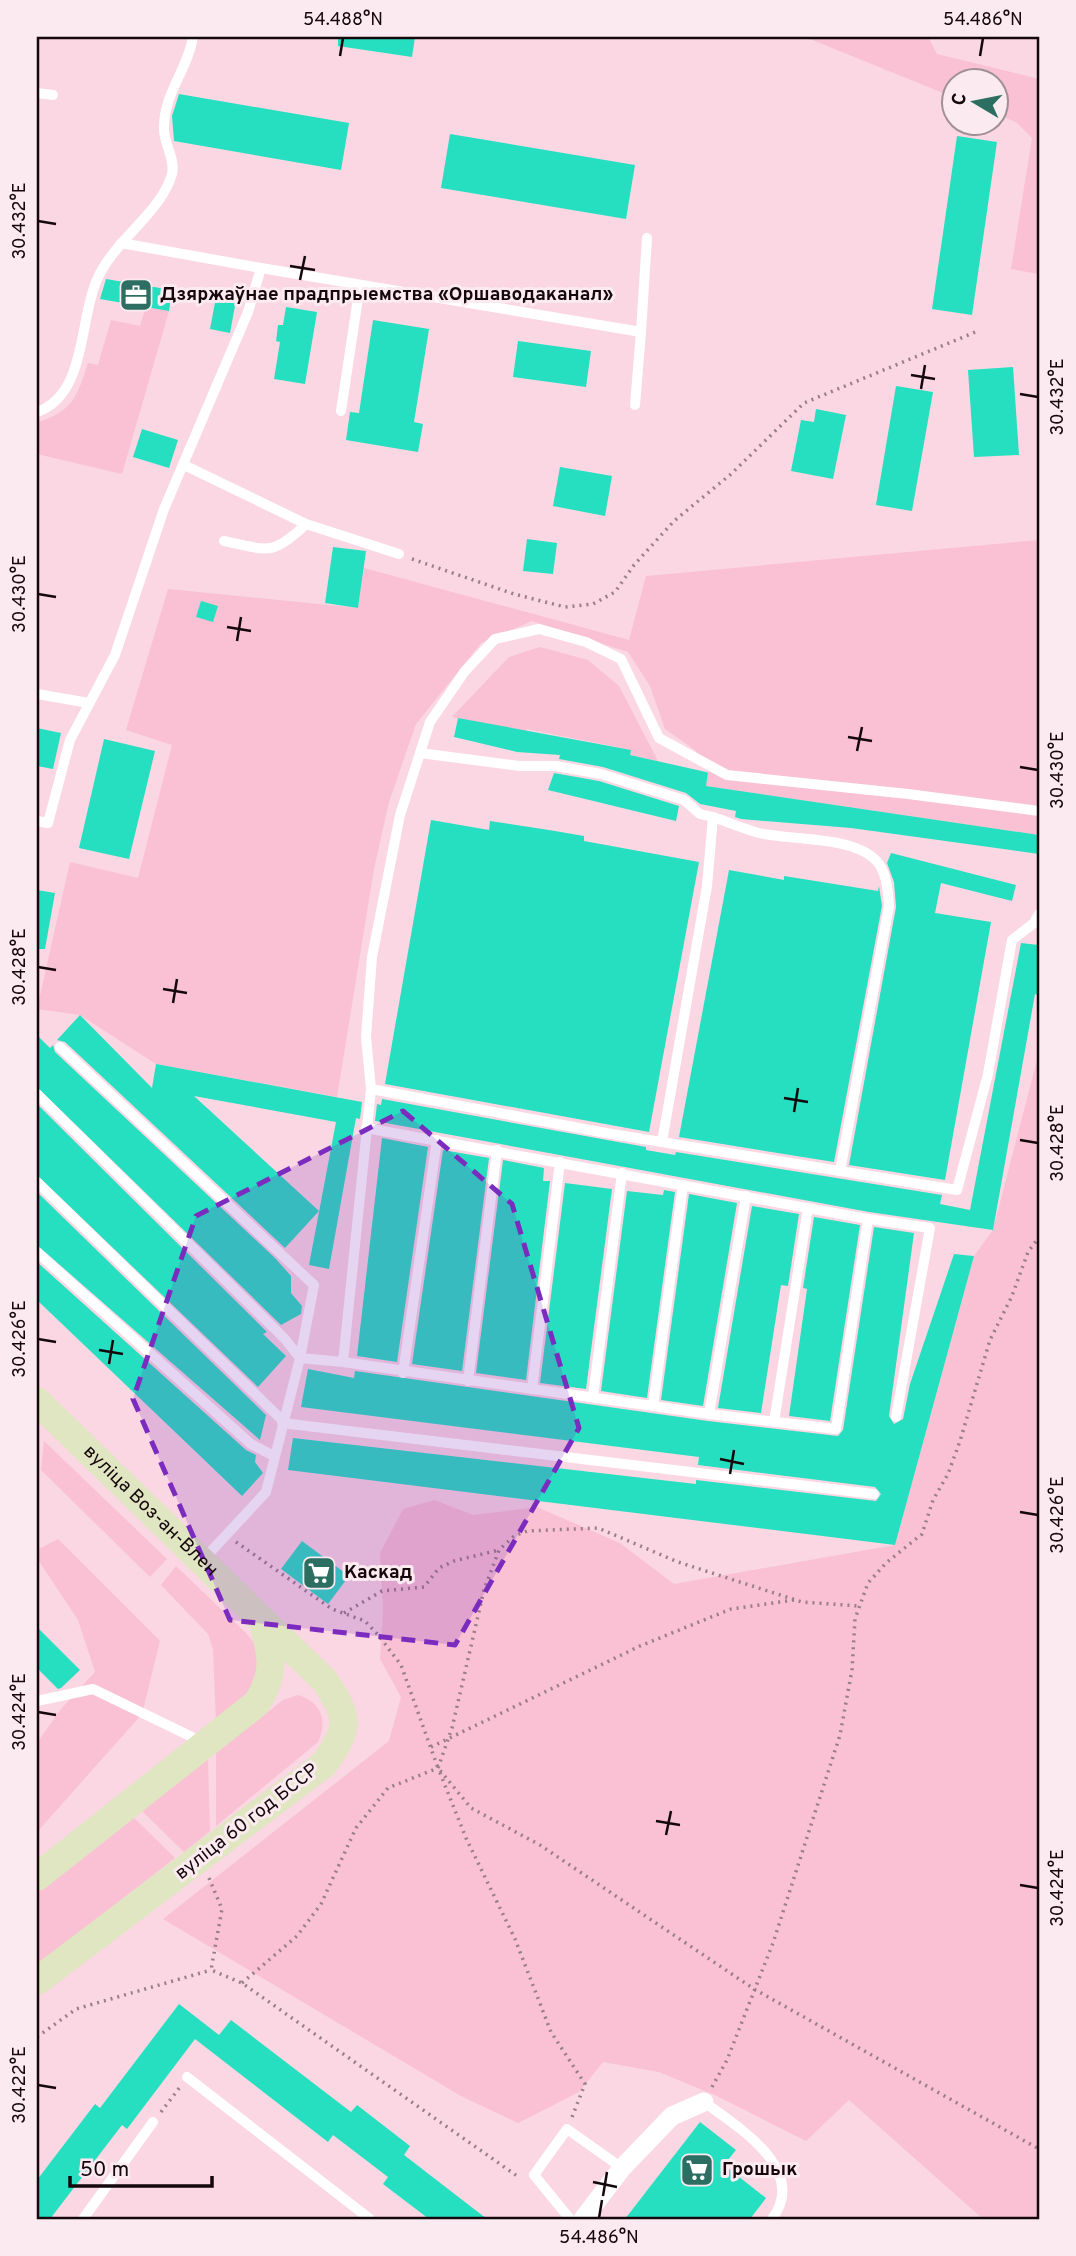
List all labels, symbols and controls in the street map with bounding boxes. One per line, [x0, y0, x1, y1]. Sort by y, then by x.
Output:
text: 54.488°N [303, 9, 383, 32]
text: 54.486°N [943, 9, 1023, 32]
north arrow [940, 66, 1010, 136]
text: С [947, 91, 973, 107]
text: 30.432°E [9, 182, 32, 260]
office icon: Дзяржаўнае прадпрыемства «Оршаводаканал» [117, 276, 155, 314]
place label: Дзяржаўнае прадпрыемства «Оршаводаканал» [160, 283, 614, 307]
text: 30.432°E [1047, 358, 1070, 436]
text: 30.430°E [9, 555, 32, 633]
text: 30.430°E [1047, 731, 1070, 809]
text: 30.428°E [9, 928, 32, 1006]
text: 30.428°E [1047, 1104, 1070, 1182]
text: 30.426°E [9, 1300, 32, 1378]
street label: вуліца Воз-ан-Влен [78, 1440, 223, 1582]
text: 30.426°E [1047, 1476, 1070, 1554]
supermarket icon: Каскад [300, 1554, 338, 1592]
place label: Каскад [344, 1561, 412, 1585]
text: 30.424°E [9, 1673, 32, 1751]
street label: вуліца 60 год БССР [170, 1758, 324, 1886]
text: 30.424°E [1047, 1849, 1070, 1927]
text: 30.422°E [9, 2046, 32, 2124]
scale bar [70, 2144, 212, 2188]
supermarket icon: Грошык [678, 2151, 716, 2189]
text: 50 m [80, 2157, 129, 2184]
place label: Грошык [722, 2158, 797, 2182]
text: 54.486°N [559, 2227, 639, 2250]

